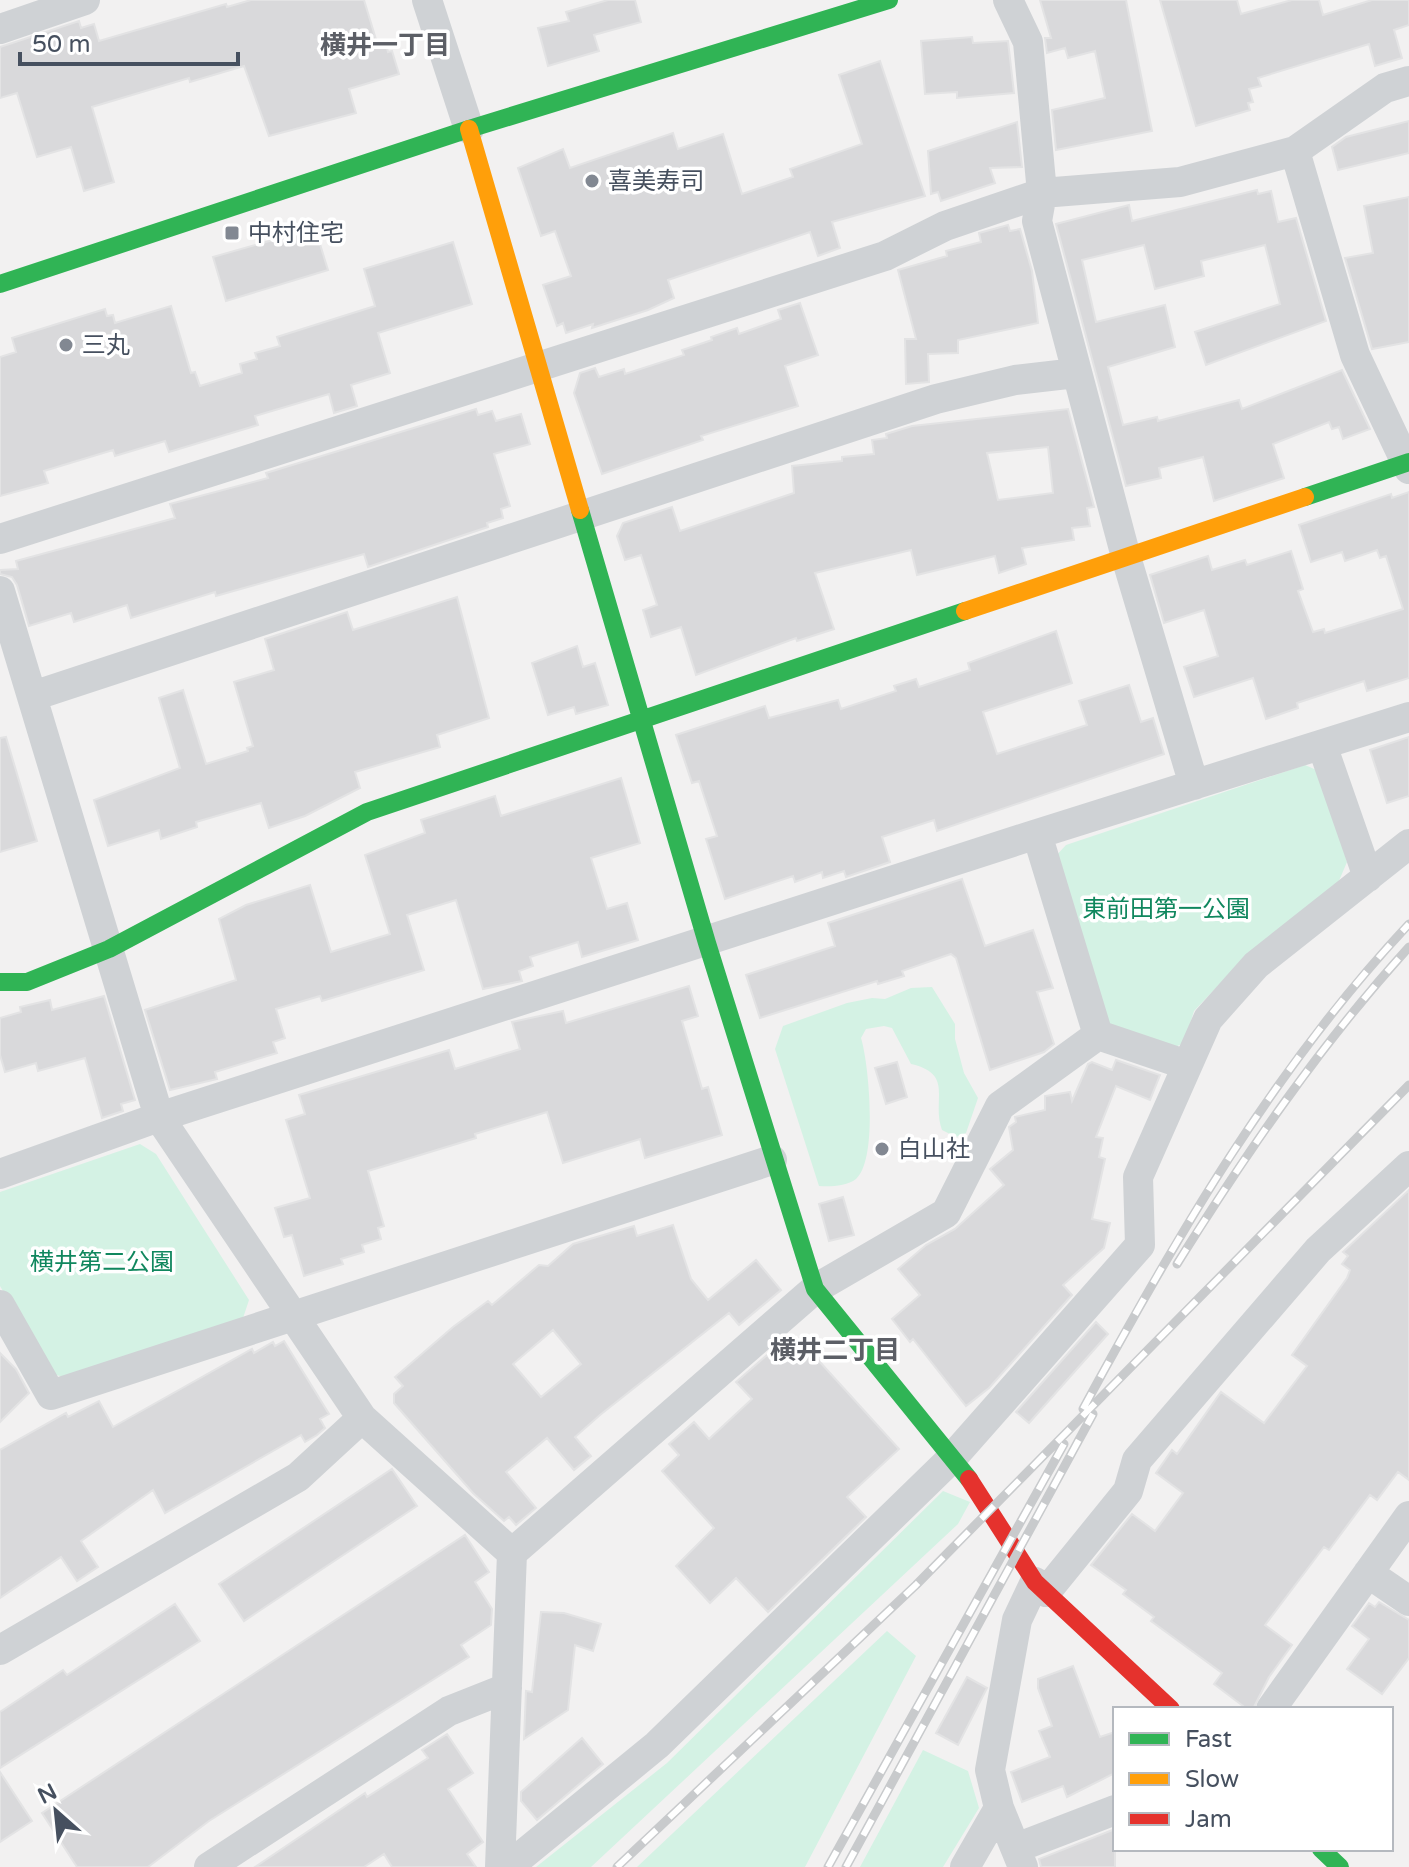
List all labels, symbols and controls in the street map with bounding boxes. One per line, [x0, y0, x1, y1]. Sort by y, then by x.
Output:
scale bar [20, 16, 238, 66]
text: 50 m [32, 30, 90, 59]
district label: 横井一丁目 [320, 30, 450, 61]
place label: 喜美寿司 [608, 167, 704, 196]
marker: 喜美寿司 [583, 172, 601, 190]
place label: 中村住宅 [248, 219, 344, 248]
marker: 中村住宅 [223, 224, 241, 242]
place label: 三丸 [82, 331, 130, 360]
marker: 三丸 [57, 336, 75, 354]
park label: 東前田第一公園 [1082, 895, 1250, 924]
place label: 白山社 [898, 1135, 970, 1164]
marker: 白山社 [873, 1140, 891, 1158]
park label: 横井第二公園 [30, 1248, 174, 1277]
district label: 横井二丁目 [770, 1335, 900, 1366]
legend [1113, 1707, 1393, 1851]
text: Fast [1185, 1725, 1232, 1754]
text: Slow [1185, 1765, 1239, 1794]
north arrow [16, 1771, 96, 1851]
text: N [34, 1778, 61, 1810]
text: Jam [1185, 1805, 1232, 1834]

